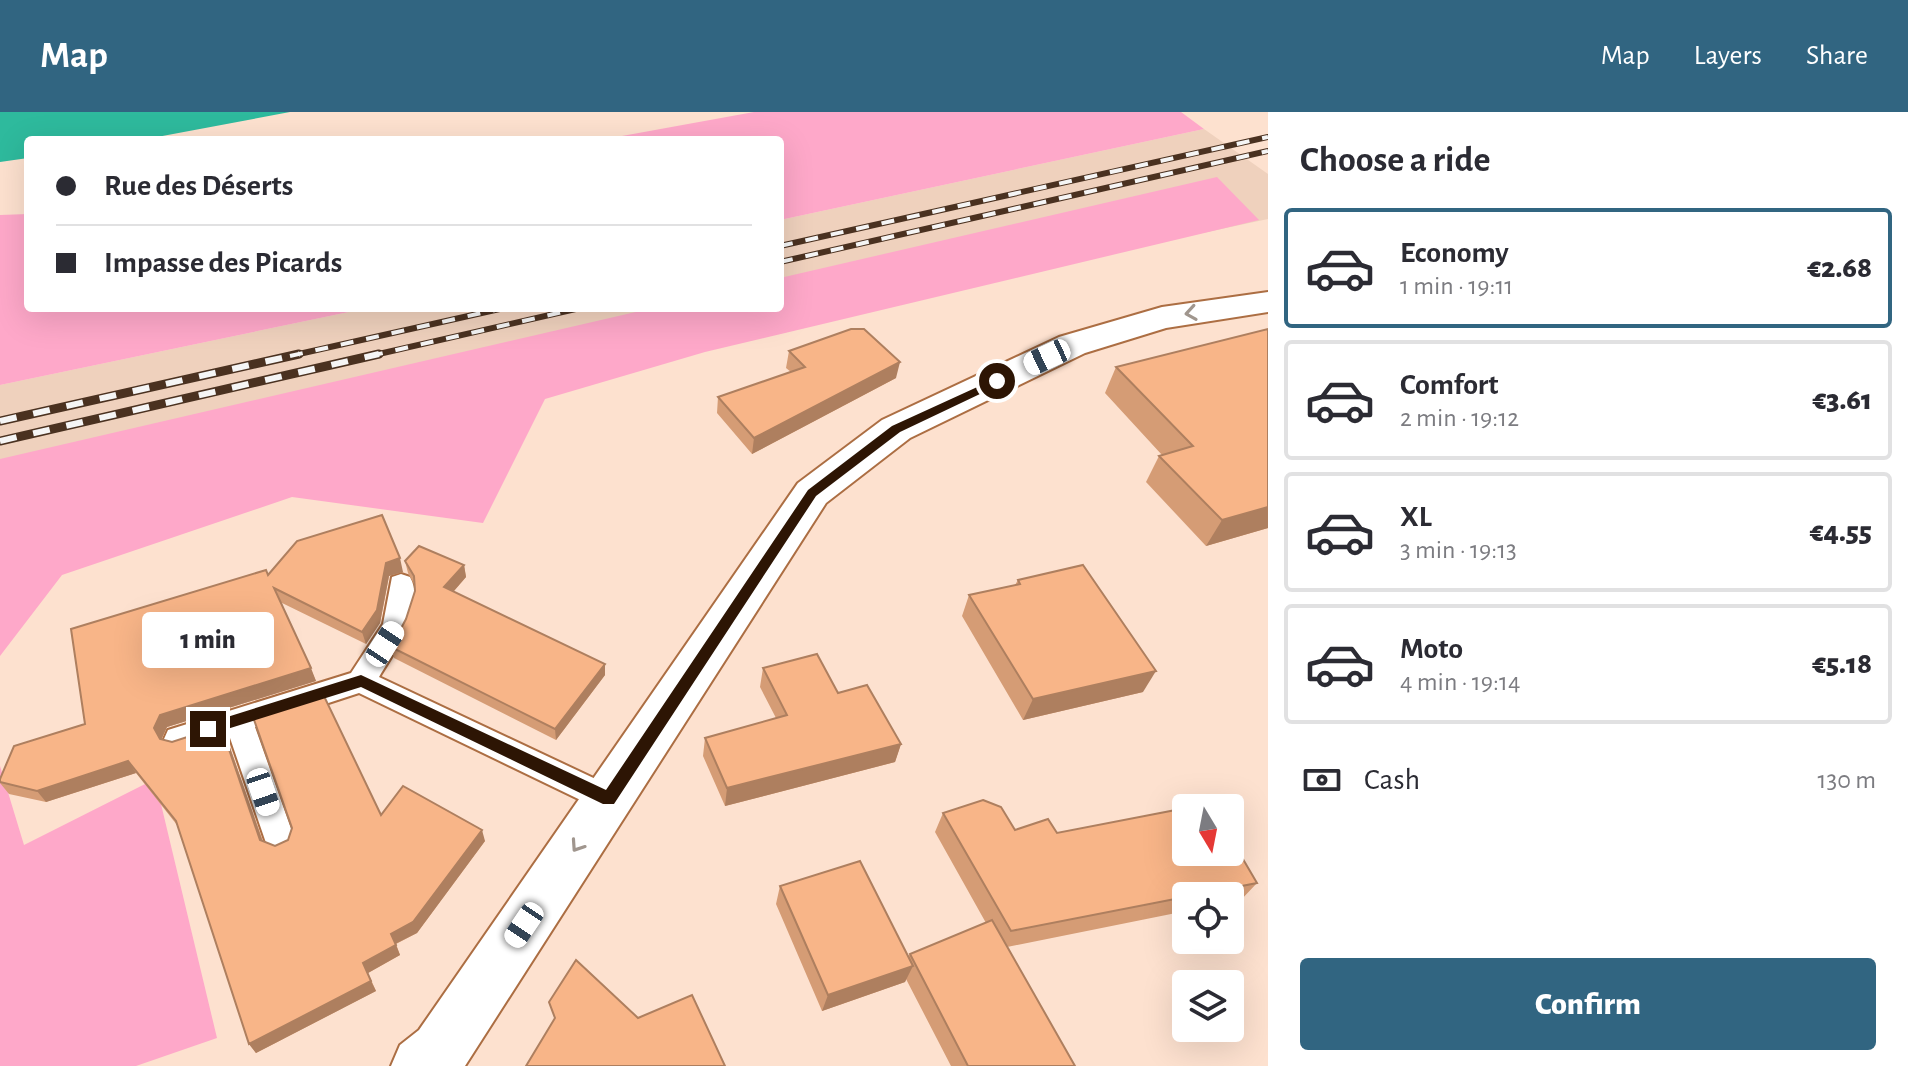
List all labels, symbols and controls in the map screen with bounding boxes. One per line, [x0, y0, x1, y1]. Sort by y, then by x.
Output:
text: Map [40, 37, 108, 75]
text: Map [1601, 42, 1650, 70]
text: Layers [1694, 42, 1762, 70]
text: Share [1806, 42, 1868, 70]
text: Choose a ride [1300, 142, 1490, 178]
text: Rue des Déserts [104, 171, 293, 201]
icon: car [1304, 232, 1376, 304]
text: Economy [1400, 238, 1509, 268]
text: Impasse des Picards [104, 248, 342, 278]
text: €2.68 [1807, 253, 1872, 283]
text: 1 min · 19:11 [1400, 273, 1513, 299]
one-way arrow [1184, 304, 1198, 321]
car [1020, 336, 1074, 378]
route start [979, 363, 1015, 399]
icon: car [1304, 364, 1376, 436]
text: Comfort [1400, 370, 1499, 400]
text: €3.61 [1812, 385, 1872, 415]
text: 2 min · 19:12 [1400, 405, 1519, 431]
icon: car [1304, 496, 1376, 568]
text: XL [1400, 502, 1432, 532]
text: €4.55 [1810, 517, 1872, 547]
text: 3 min · 19:13 [1400, 537, 1517, 563]
callout: 1 min [142, 613, 274, 669]
car [362, 617, 408, 671]
text: 1 min [180, 627, 236, 653]
icon: car [1304, 628, 1376, 700]
text: Moto [1400, 634, 1463, 664]
text: €5.18 [1812, 649, 1872, 679]
text: 4 min · 19:14 [1400, 669, 1520, 695]
route end [190, 711, 226, 747]
icon: cash [1300, 758, 1344, 802]
car [244, 765, 282, 819]
text: Cash [1364, 765, 1420, 795]
text: 130 m [1818, 767, 1876, 793]
north arrow [1172, 794, 1244, 866]
map controls [1172, 794, 1244, 1042]
one-way arrow [572, 838, 587, 852]
button: locate [1172, 882, 1244, 954]
car [501, 898, 547, 952]
button: Confirm [1300, 958, 1876, 1050]
button: layers [1172, 970, 1244, 1042]

